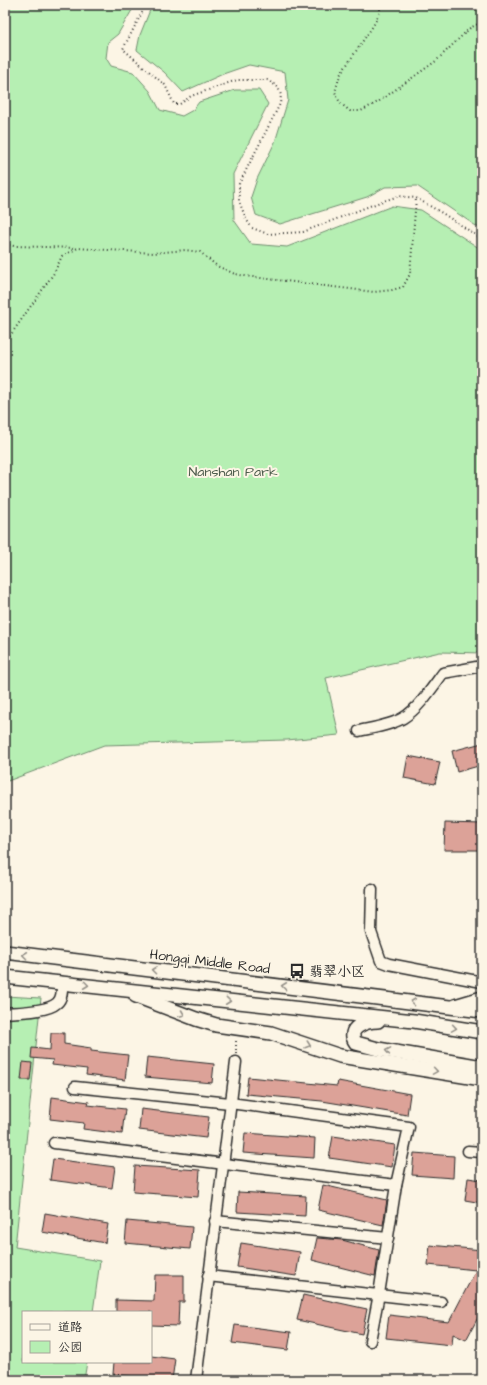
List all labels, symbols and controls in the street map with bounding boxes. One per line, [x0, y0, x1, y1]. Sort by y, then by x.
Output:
park label: Nanshan Park [189, 462, 278, 482]
street label: Hongqi Middle Road [149, 945, 271, 979]
one-way arrow [22, 951, 28, 960]
bus stop icon: 翡翠小区 [288, 962, 306, 980]
place label: 翡翠小区 [309, 962, 365, 982]
one-way arrow [151, 966, 158, 975]
one-way arrow [83, 980, 89, 989]
one-way arrow [280, 982, 287, 991]
one-way arrow [225, 996, 231, 1005]
one-way arrow [409, 998, 416, 1007]
one-way arrow [179, 1009, 186, 1017]
one-way arrow [451, 1023, 458, 1032]
one-way arrow [304, 1040, 311, 1049]
one-way arrow [385, 1047, 391, 1056]
one-way arrow [432, 1066, 438, 1075]
legend [22, 1311, 152, 1363]
text: 道路 [58, 1319, 82, 1336]
text: 公园 [58, 1339, 82, 1356]

